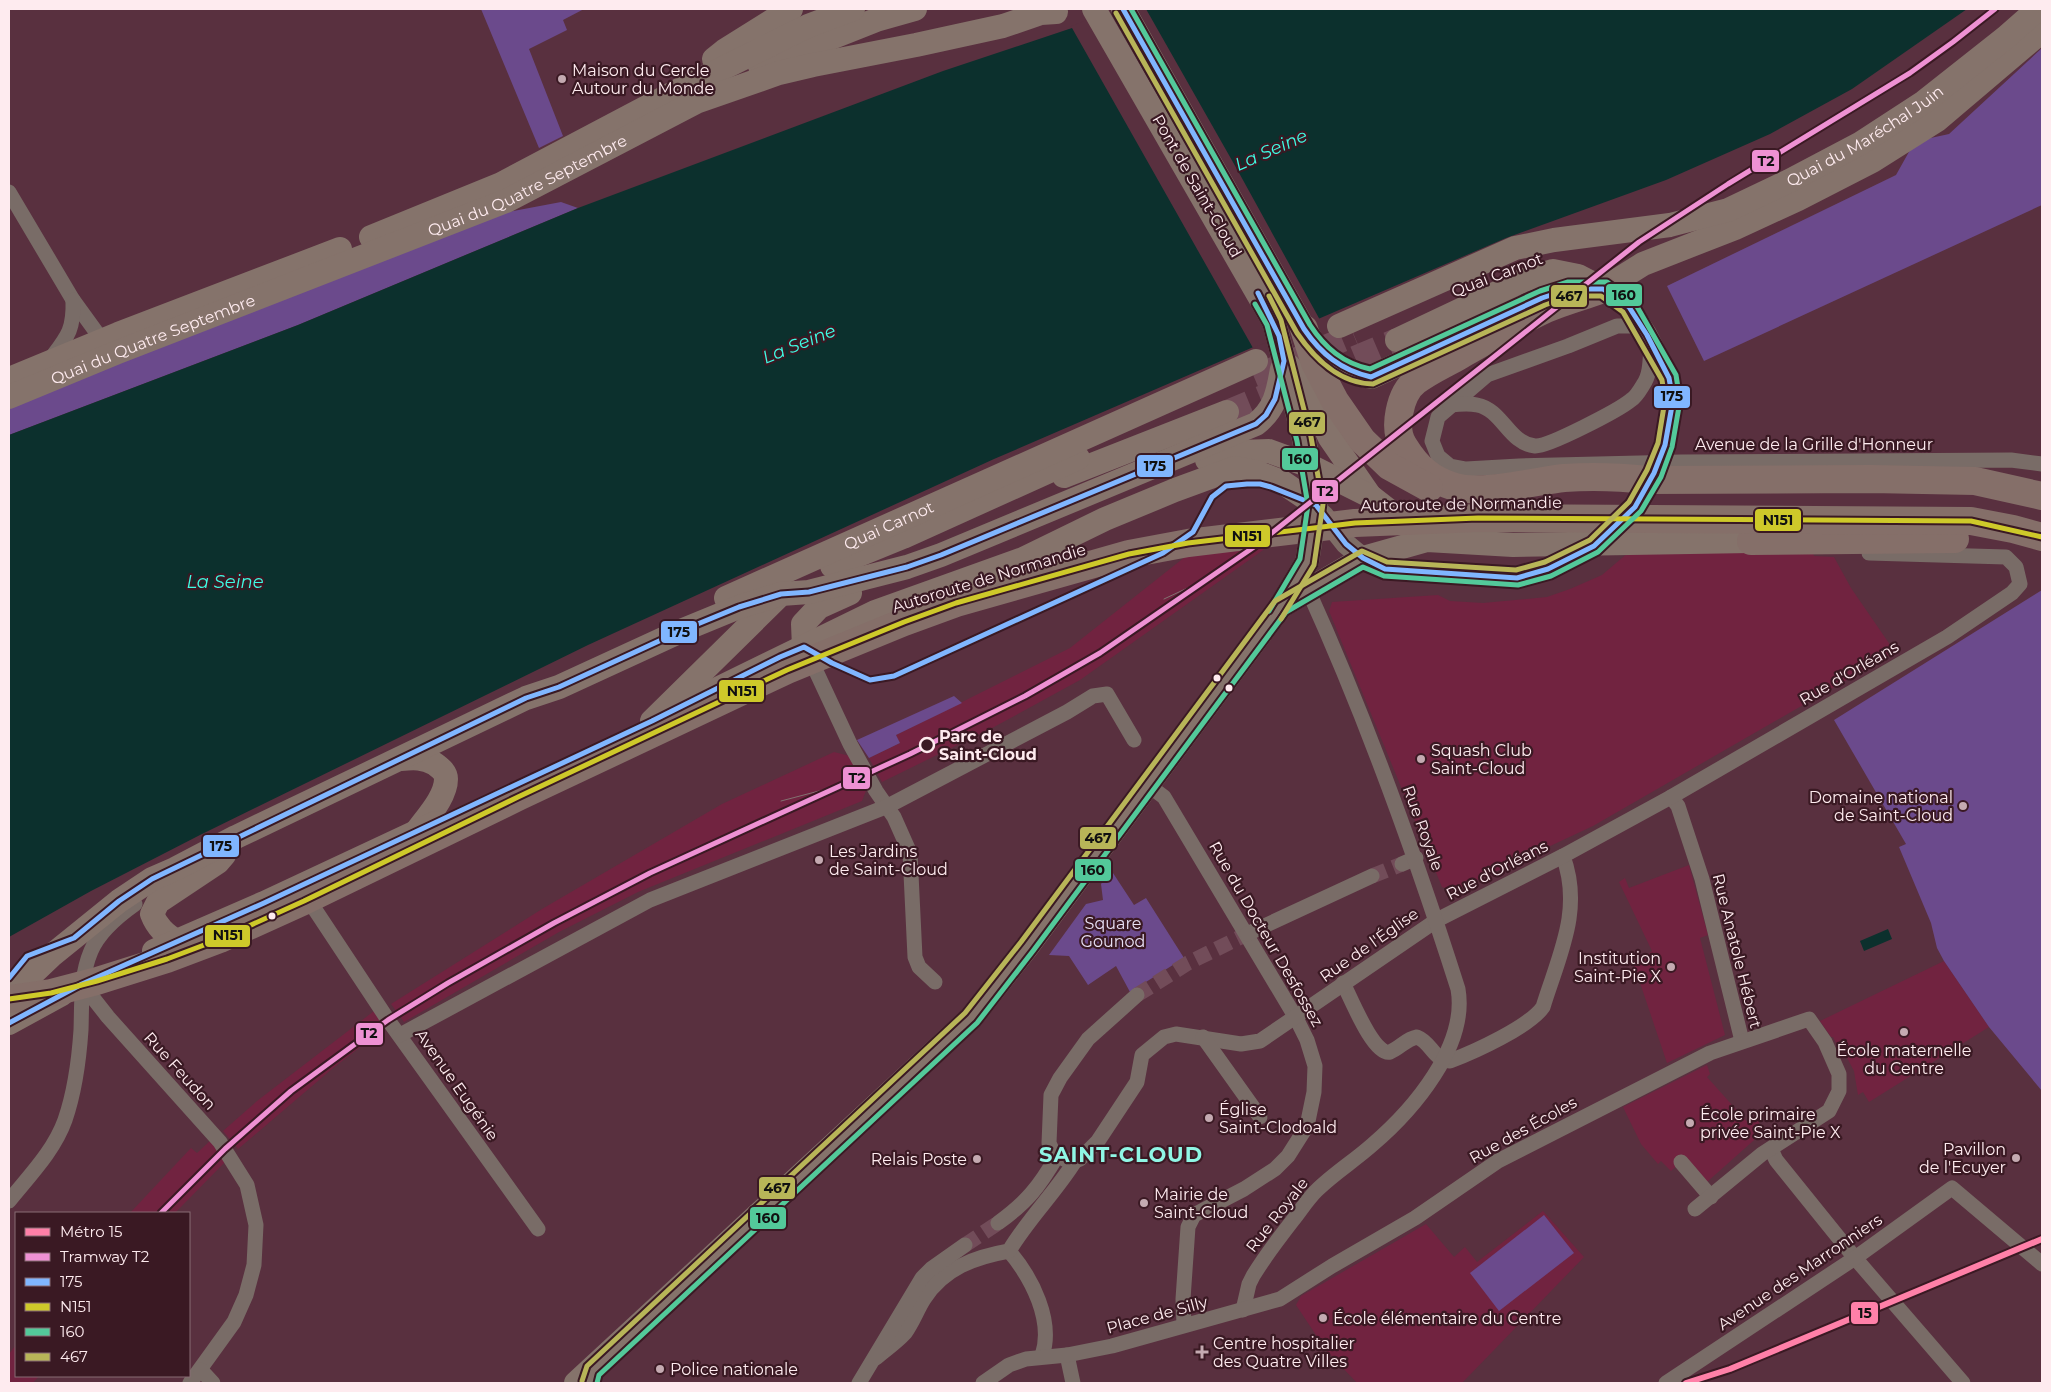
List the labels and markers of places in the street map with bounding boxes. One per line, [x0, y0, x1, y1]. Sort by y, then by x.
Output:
place label: Maison du Cercle Autour du Monde [572, 61, 714, 98]
marker: Maison du Cercle Autour du Monde [556, 73, 568, 85]
unlabelled marker [1212, 673, 1222, 683]
unlabelled marker [1224, 683, 1234, 693]
place label: Parc de Saint-Cloud [939, 727, 1037, 764]
marker: Parc de Saint-Cloud [919, 737, 935, 753]
place label: Squash Club Saint-Cloud [1431, 741, 1532, 778]
marker: Squash Club Saint-Cloud [1415, 753, 1427, 765]
place label: Domaine national de Saint-Cloud [1809, 788, 1953, 825]
marker: Domaine national de Saint-Cloud [1957, 800, 1969, 812]
place label: Les Jardins de Saint-Cloud [829, 842, 948, 879]
marker: Les Jardins de Saint-Cloud [813, 854, 825, 866]
unlabelled marker [267, 911, 277, 921]
place label: Institution Saint-Pie X [1574, 949, 1661, 986]
marker: Institution Saint-Pie X [1665, 961, 1677, 973]
marker: École maternelle du Centre [1898, 1026, 1910, 1038]
place label: École maternelle du Centre [1837, 1041, 1971, 1078]
place label: Église Saint-Clodoald [1219, 1100, 1337, 1137]
place label: École primaire privée Saint-Pie X [1700, 1105, 1841, 1142]
marker: Église Saint-Clodoald [1203, 1112, 1215, 1124]
marker: École primaire privée Saint-Pie X [1684, 1117, 1696, 1129]
place label: Pavillon de l'Ecuyer [1919, 1140, 2006, 1177]
place label: Relais Poste [871, 1150, 967, 1169]
marker: Pavillon de l'Ecuyer [2010, 1152, 2022, 1164]
marker: Relais Poste [971, 1153, 983, 1165]
place label: Mairie de Saint-Cloud [1154, 1185, 1248, 1222]
marker: Mairie de Saint-Cloud [1138, 1197, 1150, 1209]
place label: École élémentaire du Centre [1333, 1309, 1561, 1328]
marker: École élémentaire du Centre [1317, 1312, 1329, 1324]
place label: Centre hospitalier des Quatre Villes [1213, 1334, 1355, 1371]
marker: Centre hospitalier des Quatre Villes [1195, 1345, 1209, 1359]
place label: Police nationale [670, 1360, 798, 1379]
marker: Police nationale [654, 1363, 666, 1375]

